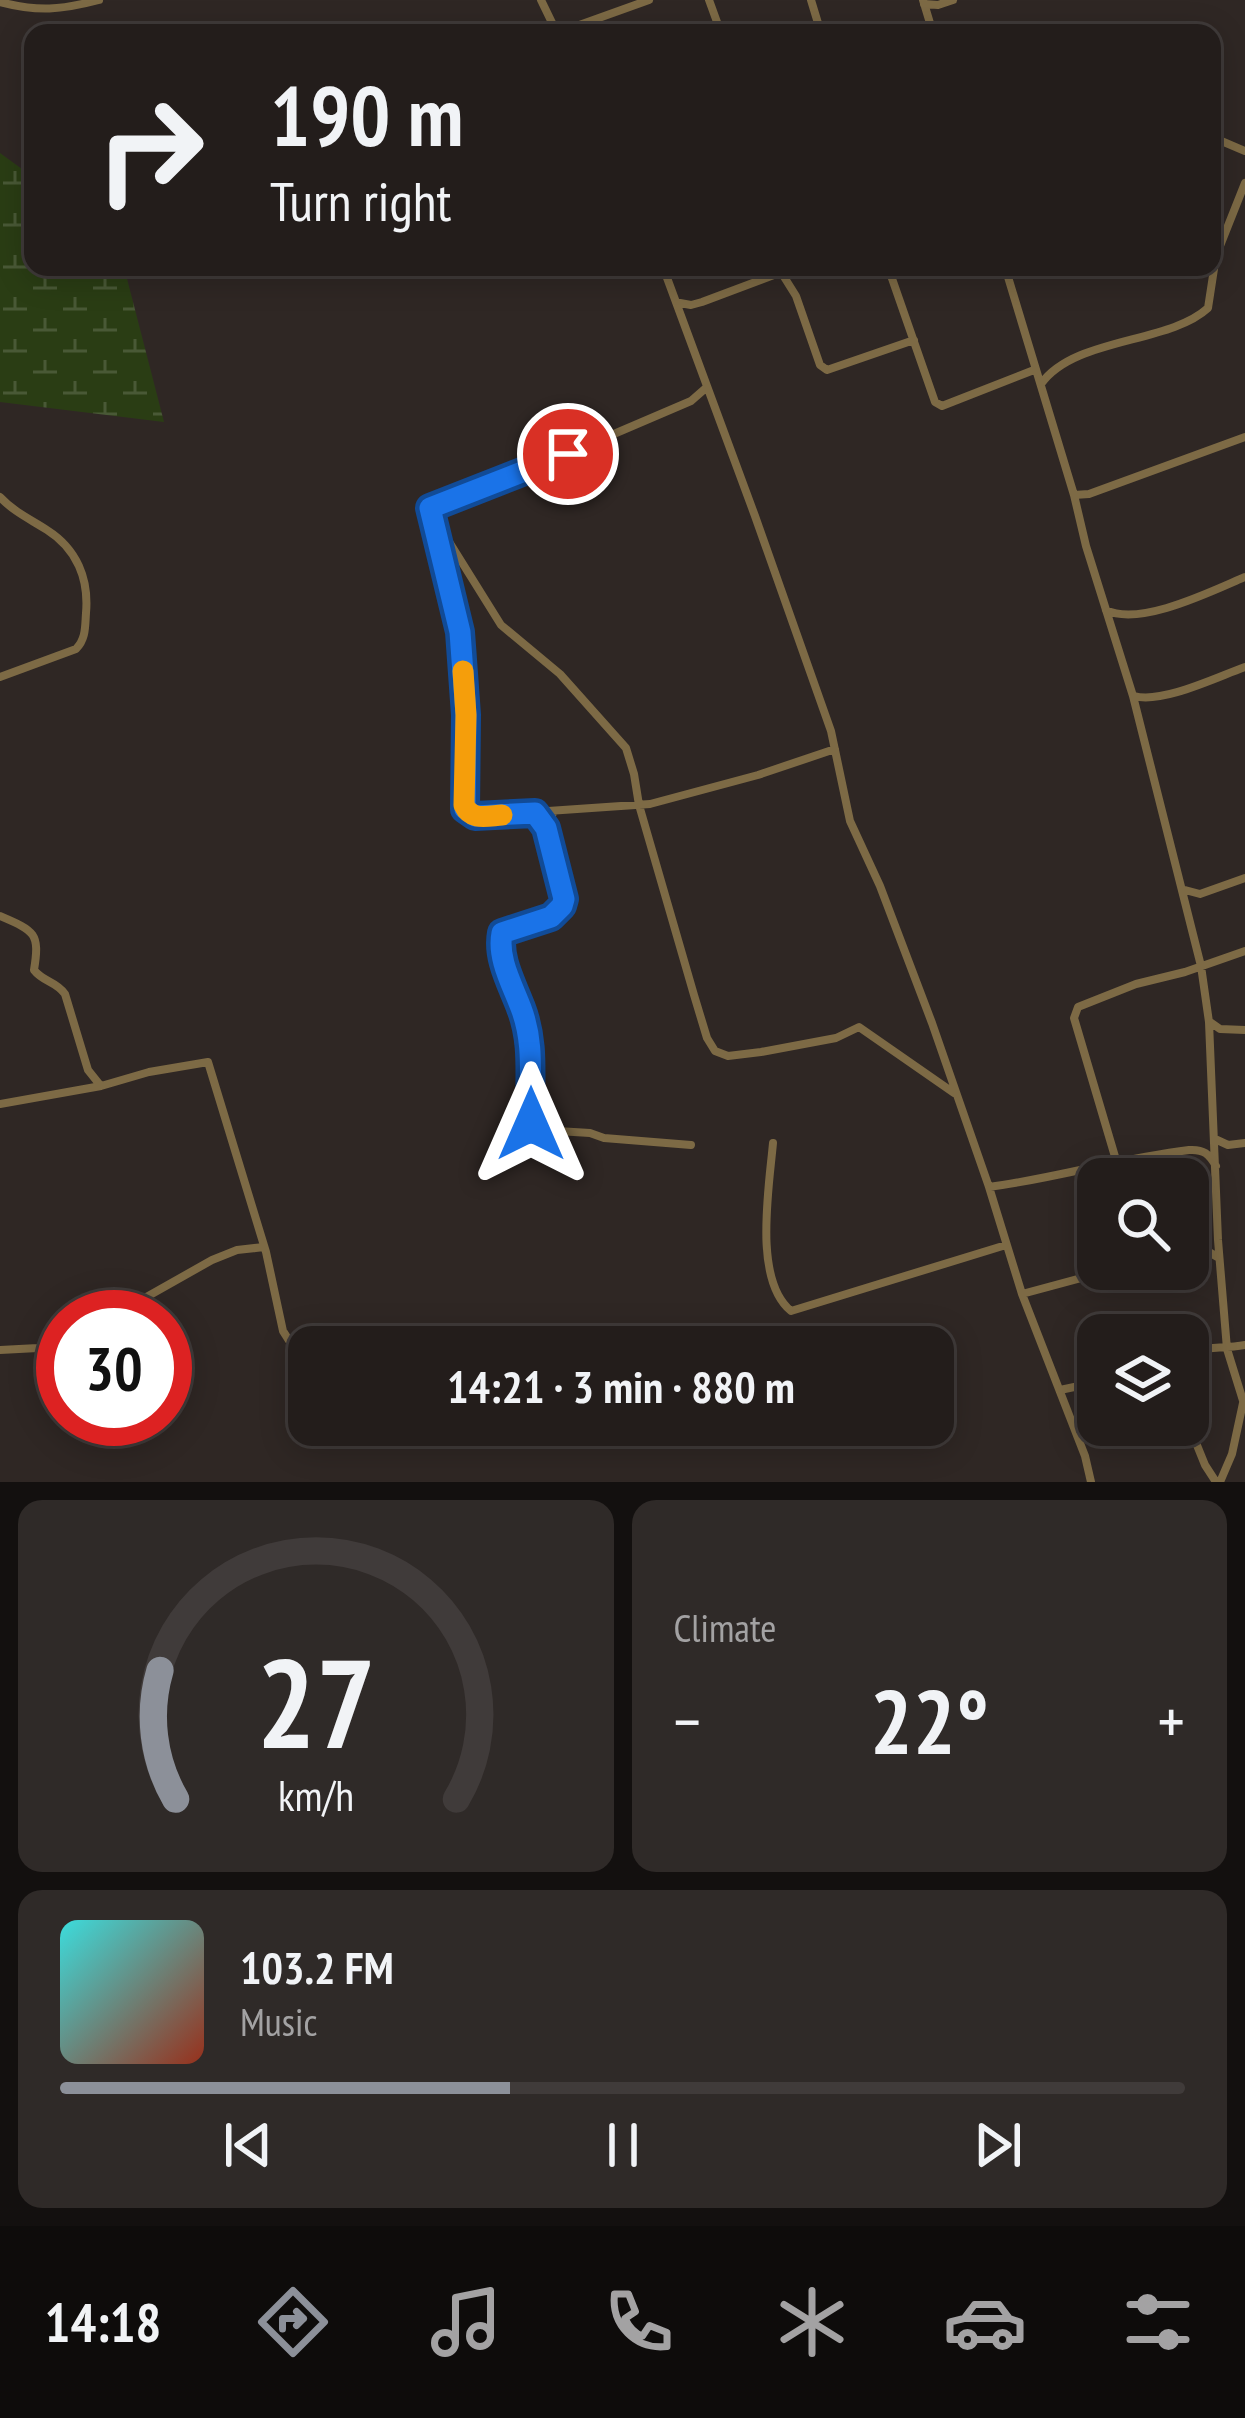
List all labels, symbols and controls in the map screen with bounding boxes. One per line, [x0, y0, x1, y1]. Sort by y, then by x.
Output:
text: 190 m [270, 60, 463, 169]
icon: right [72, 72, 228, 228]
text: Turn right [270, 166, 451, 236]
pin [517, 403, 619, 505]
icon: arrive [535, 421, 601, 487]
position arrow [468, 1061, 594, 1187]
map controls [1077, 1158, 1209, 1446]
button: search [1077, 1158, 1209, 1290]
speed limit sign: 30 [36, 1290, 192, 1446]
button: layers [1077, 1314, 1209, 1446]
text: 14:21 · 3 min · 880 m [447, 1357, 795, 1415]
text: Climate [674, 1602, 776, 1653]
text: 27 [256, 1621, 375, 1782]
text: 22° [870, 1662, 989, 1779]
text: − [674, 1678, 701, 1763]
text: + [1158, 1678, 1185, 1763]
text: km/h [278, 1767, 354, 1823]
text: 103.2 FM [240, 1938, 394, 1996]
text: Music [240, 1996, 317, 2047]
icon: previous [215, 2112, 281, 2178]
icon: pause [590, 2112, 656, 2178]
icon: next [965, 2112, 1031, 2178]
icon: directions [251, 2280, 335, 2364]
icon: music [424, 2280, 508, 2364]
icon: phone [597, 2280, 681, 2364]
icon: climate [770, 2280, 854, 2364]
icon: car [943, 2280, 1027, 2364]
icon: filters [1116, 2280, 1200, 2364]
text: 14:18 [45, 2287, 161, 2357]

